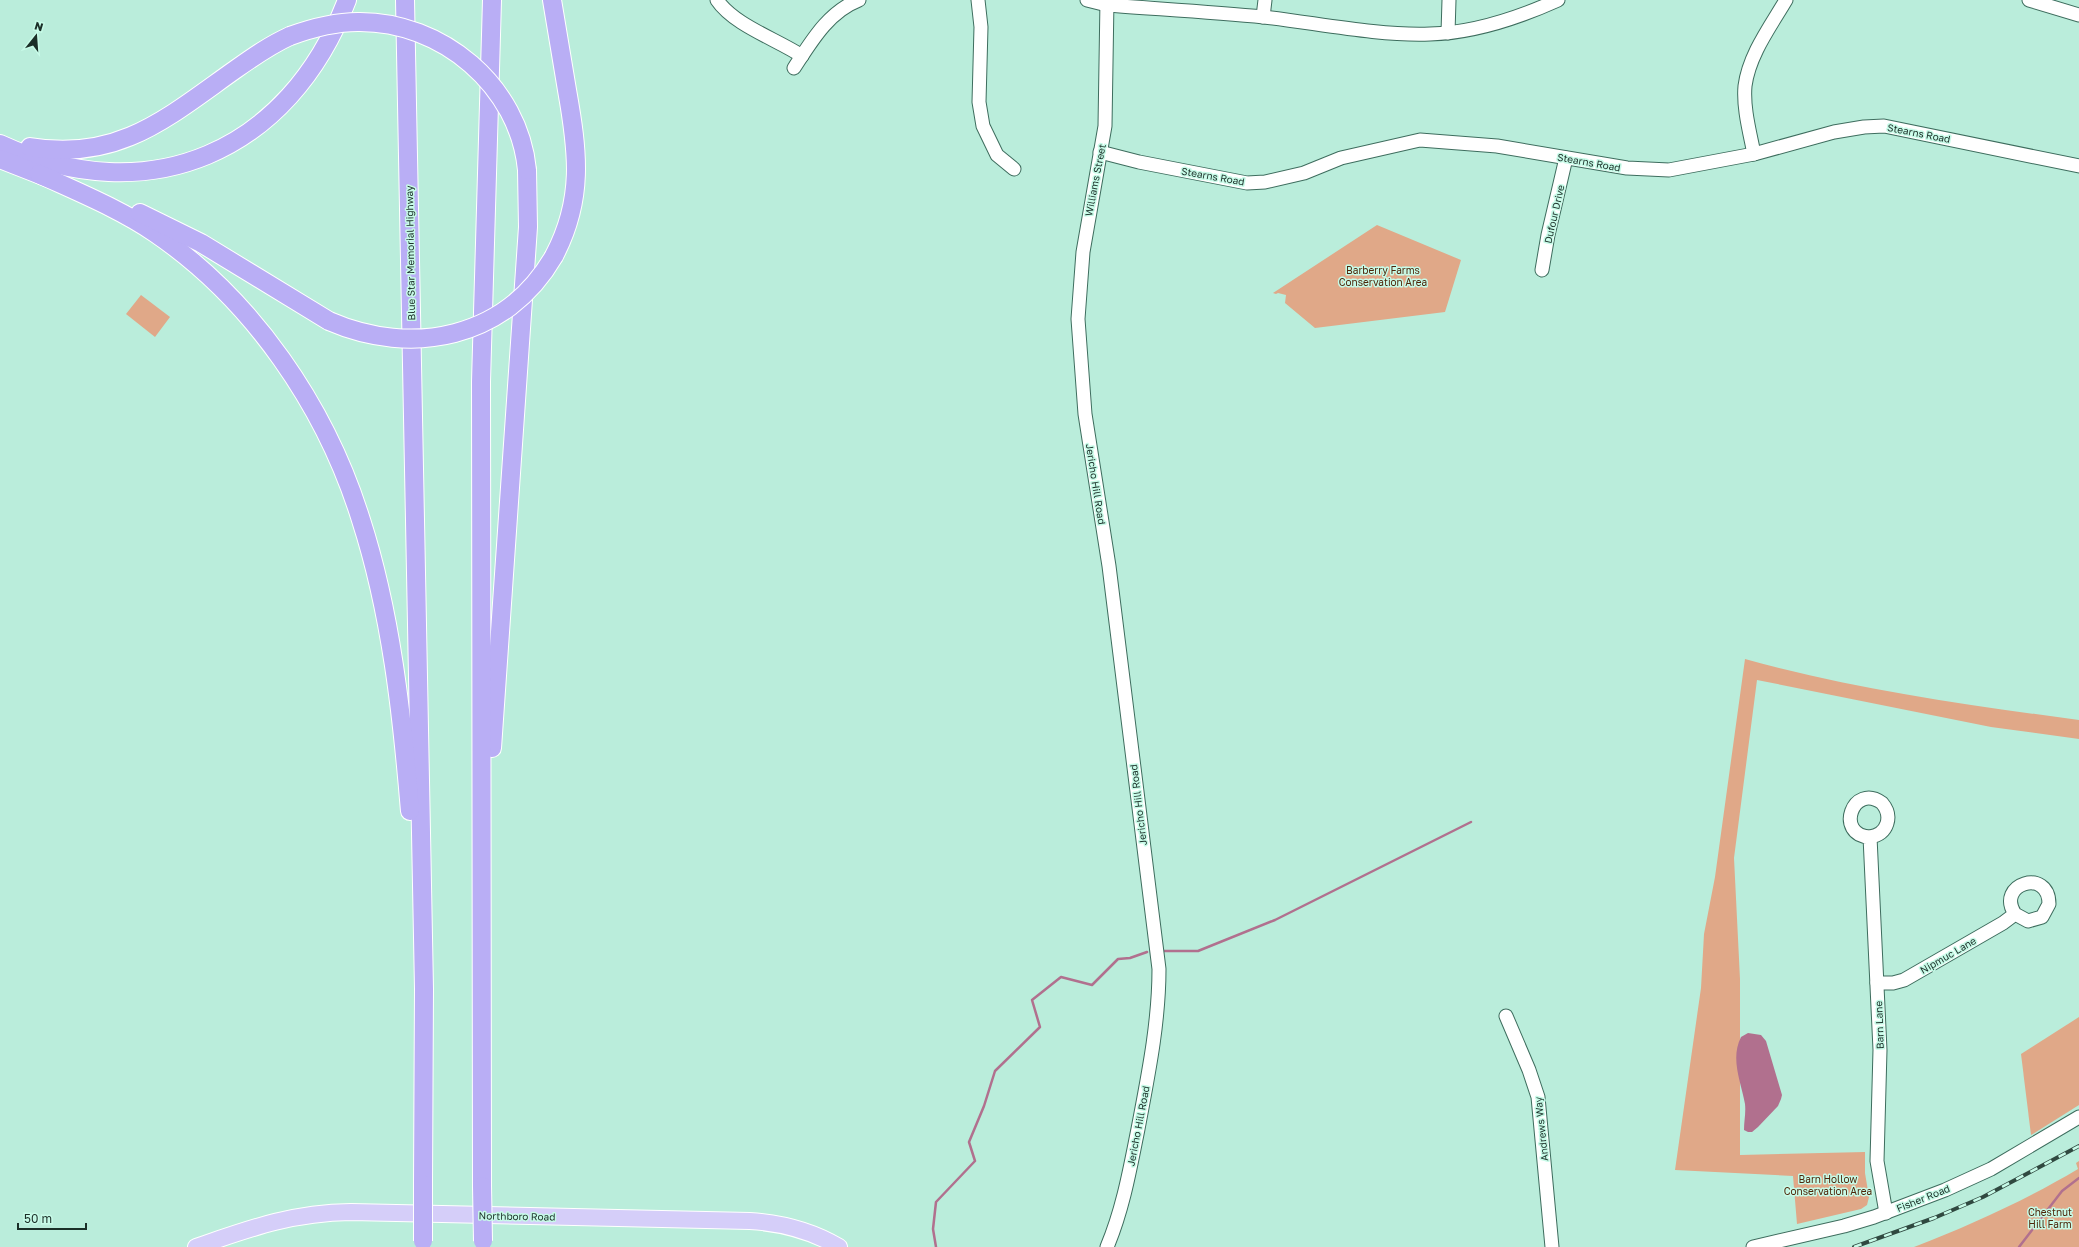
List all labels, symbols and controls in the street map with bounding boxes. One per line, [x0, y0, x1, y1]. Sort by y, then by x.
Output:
north arrow [16, 16, 56, 56]
text: N [33, 19, 45, 33]
street label: Stearns Road [1886, 121, 1952, 145]
street label: Williams Street [1082, 143, 1108, 217]
street label: Stearns Road [1556, 151, 1622, 173]
street label: Stearns Road [1180, 165, 1246, 187]
street label: Dufour Drive [1541, 183, 1567, 245]
street label: Blue Star Memorial Highway [403, 185, 417, 321]
park label: Barberry Farms Conservation Area [1339, 264, 1427, 288]
street label: Jericho Hill Road [1084, 443, 1108, 525]
street label: Jericho Hill Road [1127, 764, 1149, 846]
street label: Nipmuc Lane [1918, 934, 1978, 976]
street label: Barn Lane [1872, 1000, 1886, 1049]
street label: Jericho Hill Road [1124, 1085, 1152, 1167]
street label: Andrews Way [1532, 1096, 1550, 1162]
park label: Barn Hollow Conservation Area [1784, 1173, 1872, 1197]
street label: Fisher Road [1894, 1182, 1952, 1214]
scale bar [18, 1205, 86, 1231]
park label: Chestnut Hill Farm [2028, 1206, 2072, 1230]
street label: Northboro Road [478, 1209, 556, 1223]
text: 50 m [24, 1211, 52, 1226]

